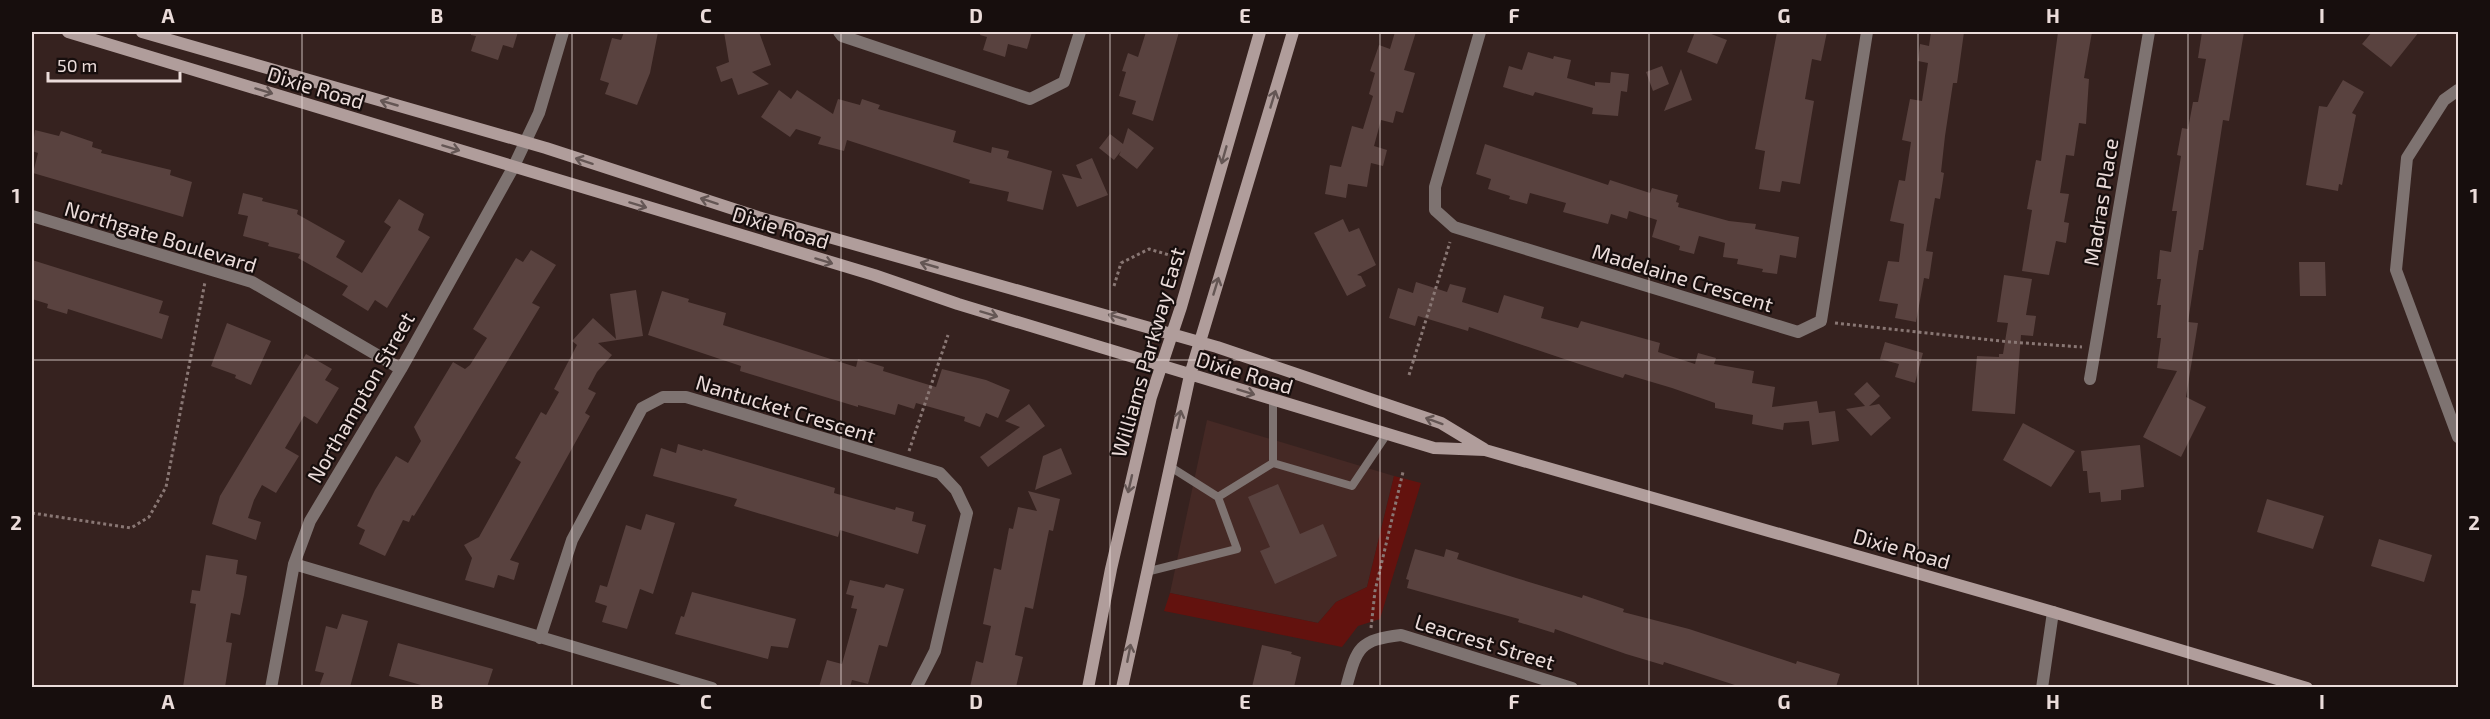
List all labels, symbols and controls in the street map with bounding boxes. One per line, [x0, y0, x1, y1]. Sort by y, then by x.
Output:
text: A [161, 3, 175, 27]
text: B [431, 3, 443, 27]
text: C [700, 3, 712, 27]
text: D [969, 3, 983, 27]
text: E [1239, 3, 1251, 27]
text: F [1508, 3, 1520, 27]
text: G [1778, 3, 1790, 27]
text: H [2046, 3, 2060, 27]
text: I [2319, 3, 2325, 27]
scale bar [48, 45, 180, 83]
text: 50 m [57, 54, 97, 76]
street label: Dixie Road [265, 60, 367, 114]
one-way arrow [254, 87, 273, 98]
one-way arrow [1268, 90, 1279, 109]
one-way arrow [380, 97, 399, 108]
street label: Madras Place [2078, 136, 2122, 268]
one-way arrow [441, 143, 460, 154]
one-way arrow [1218, 145, 1229, 164]
one-way arrow [575, 154, 594, 165]
text: 1 [12, 183, 20, 207]
text: 1 [2470, 183, 2478, 207]
street label: Northgate Boulevard [62, 195, 260, 277]
one-way arrow [700, 195, 719, 206]
one-way arrow [628, 200, 647, 211]
street label: Dixie Road [730, 200, 832, 254]
street label: Madelaine Crescent [1589, 238, 1777, 316]
street label: Williams Parkway East [1105, 244, 1189, 460]
one-way arrow [814, 256, 833, 267]
one-way arrow [920, 259, 939, 270]
one-way arrow [1211, 277, 1222, 296]
street label: Northampton Street [301, 307, 419, 487]
one-way arrow [979, 309, 998, 320]
one-way arrow [1107, 311, 1126, 322]
street label: Dixie Road [1194, 345, 1296, 399]
street label: Nantucket Crescent [693, 369, 879, 447]
one-way arrow [1236, 388, 1255, 399]
one-way arrow [1174, 409, 1186, 428]
one-way arrow [1425, 415, 1444, 426]
one-way arrow [1124, 474, 1136, 493]
text: 2 [10, 510, 22, 534]
text: 2 [2468, 510, 2480, 534]
street label: Dixie Road [1851, 522, 1953, 574]
street label: Leacrest Street [1412, 608, 1558, 674]
one-way arrow [1124, 644, 1135, 664]
text: A [161, 689, 175, 713]
text: B [431, 689, 443, 713]
text: C [700, 689, 712, 713]
text: D [969, 689, 983, 713]
text: E [1239, 689, 1251, 713]
text: F [1508, 689, 1520, 713]
text: G [1778, 689, 1790, 713]
text: H [2046, 689, 2060, 713]
text: I [2319, 689, 2325, 713]

